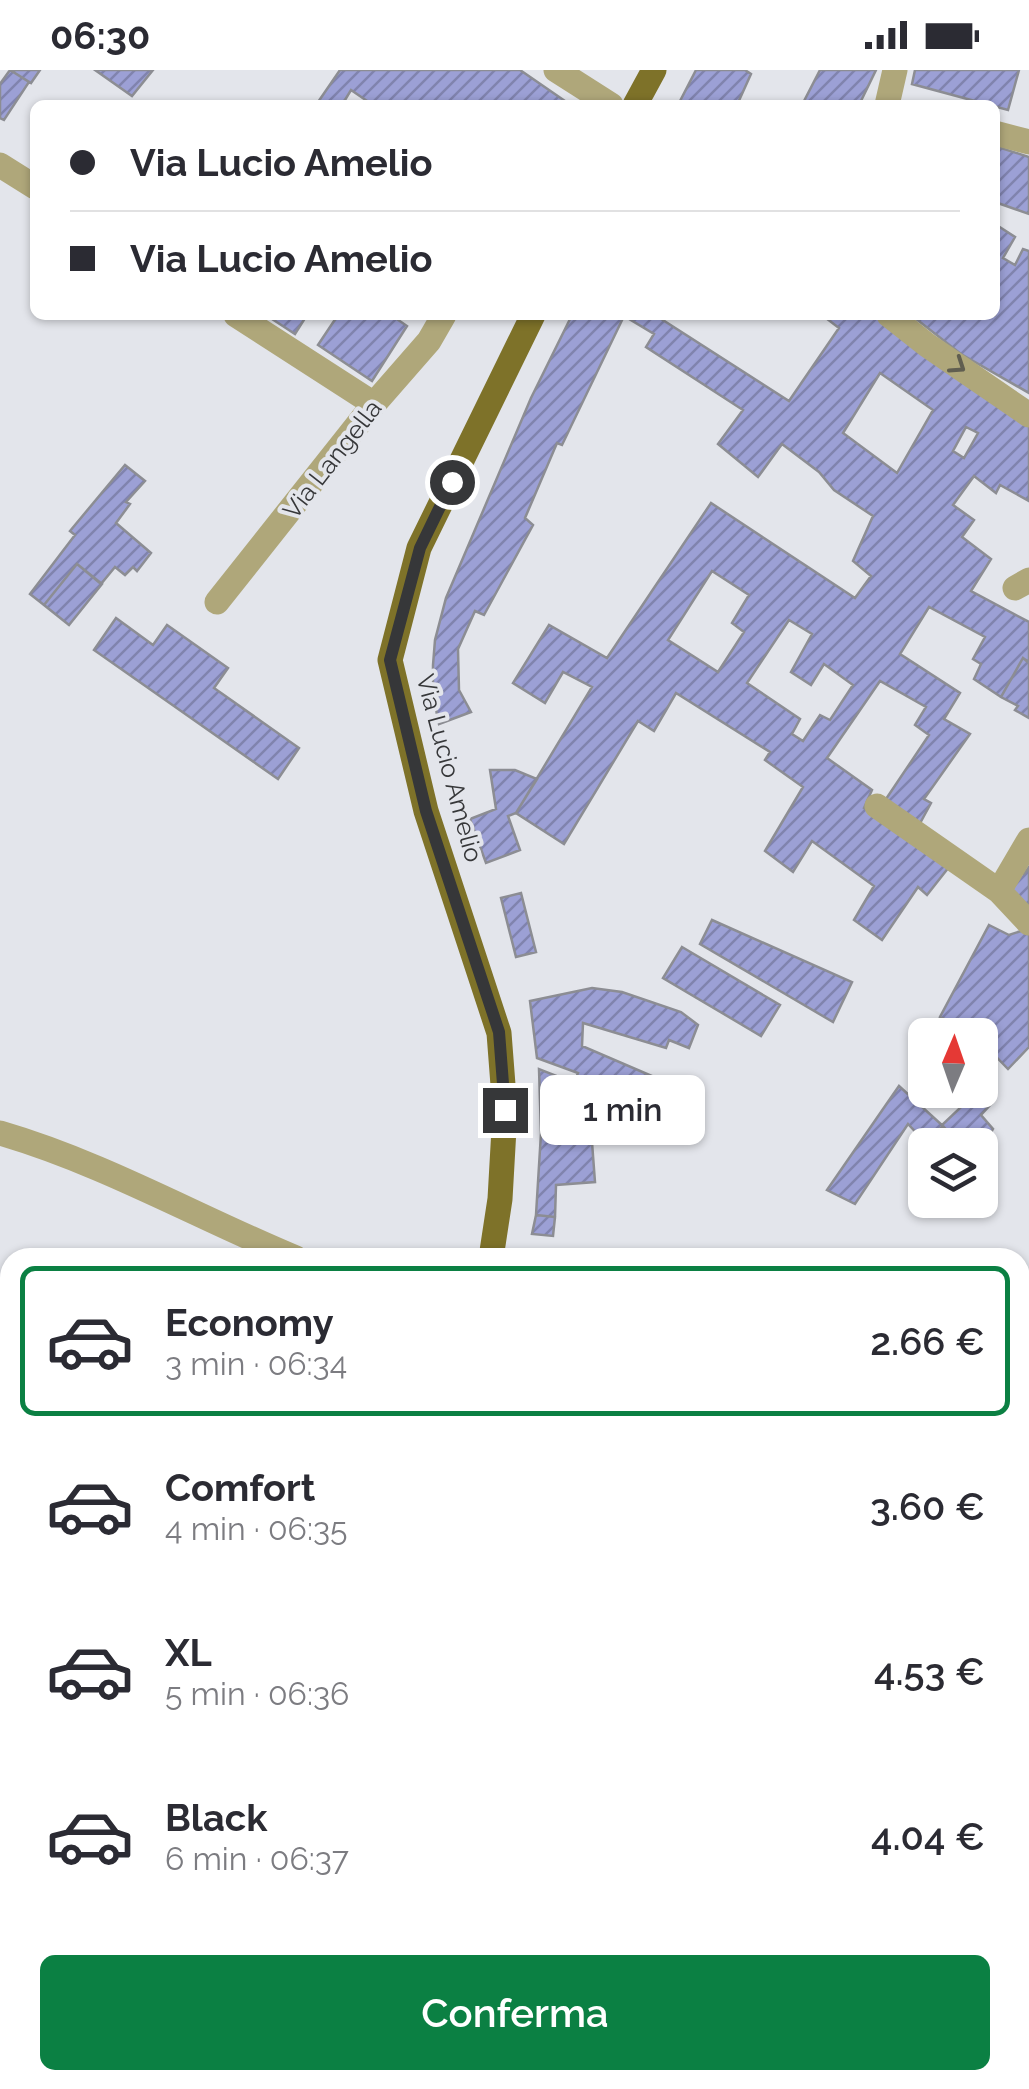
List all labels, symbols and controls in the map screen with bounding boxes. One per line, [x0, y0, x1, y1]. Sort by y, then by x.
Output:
text: 06:30 [50, 13, 150, 58]
text: Via Lucio Amelio [130, 140, 433, 185]
text: Via Lucio Amelio [130, 236, 433, 281]
one-way arrow [946, 354, 965, 372]
street label: Via Langella [276, 394, 388, 524]
route start [430, 460, 475, 505]
street label: Via Lucio Amelio [411, 671, 489, 865]
north arrow [908, 1018, 998, 1108]
map controls [908, 1018, 998, 1218]
callout: 1 min [540, 1075, 705, 1145]
route end [483, 1088, 528, 1133]
text: 1 min [583, 1091, 662, 1128]
button: layers [908, 1128, 998, 1218]
icon: car [45, 1296, 135, 1386]
text: Economy [165, 1300, 334, 1345]
text: 2.66 € [870, 1319, 985, 1364]
text: 3 min · 06:34 [165, 1345, 347, 1382]
icon: car [45, 1461, 135, 1551]
text: Comfort [165, 1465, 315, 1510]
text: 3.60 € [870, 1484, 985, 1529]
text: 4 min · 06:35 [165, 1510, 347, 1547]
icon: car [45, 1626, 135, 1716]
text: XL [165, 1630, 212, 1675]
text: 4.53 € [874, 1649, 985, 1694]
text: 5 min · 06:36 [165, 1675, 349, 1712]
icon: car [45, 1791, 135, 1881]
text: Black [165, 1795, 267, 1840]
text: 4.04 € [871, 1814, 985, 1859]
text: 6 min · 06:37 [165, 1840, 349, 1877]
button: Conferma [40, 1955, 990, 2070]

